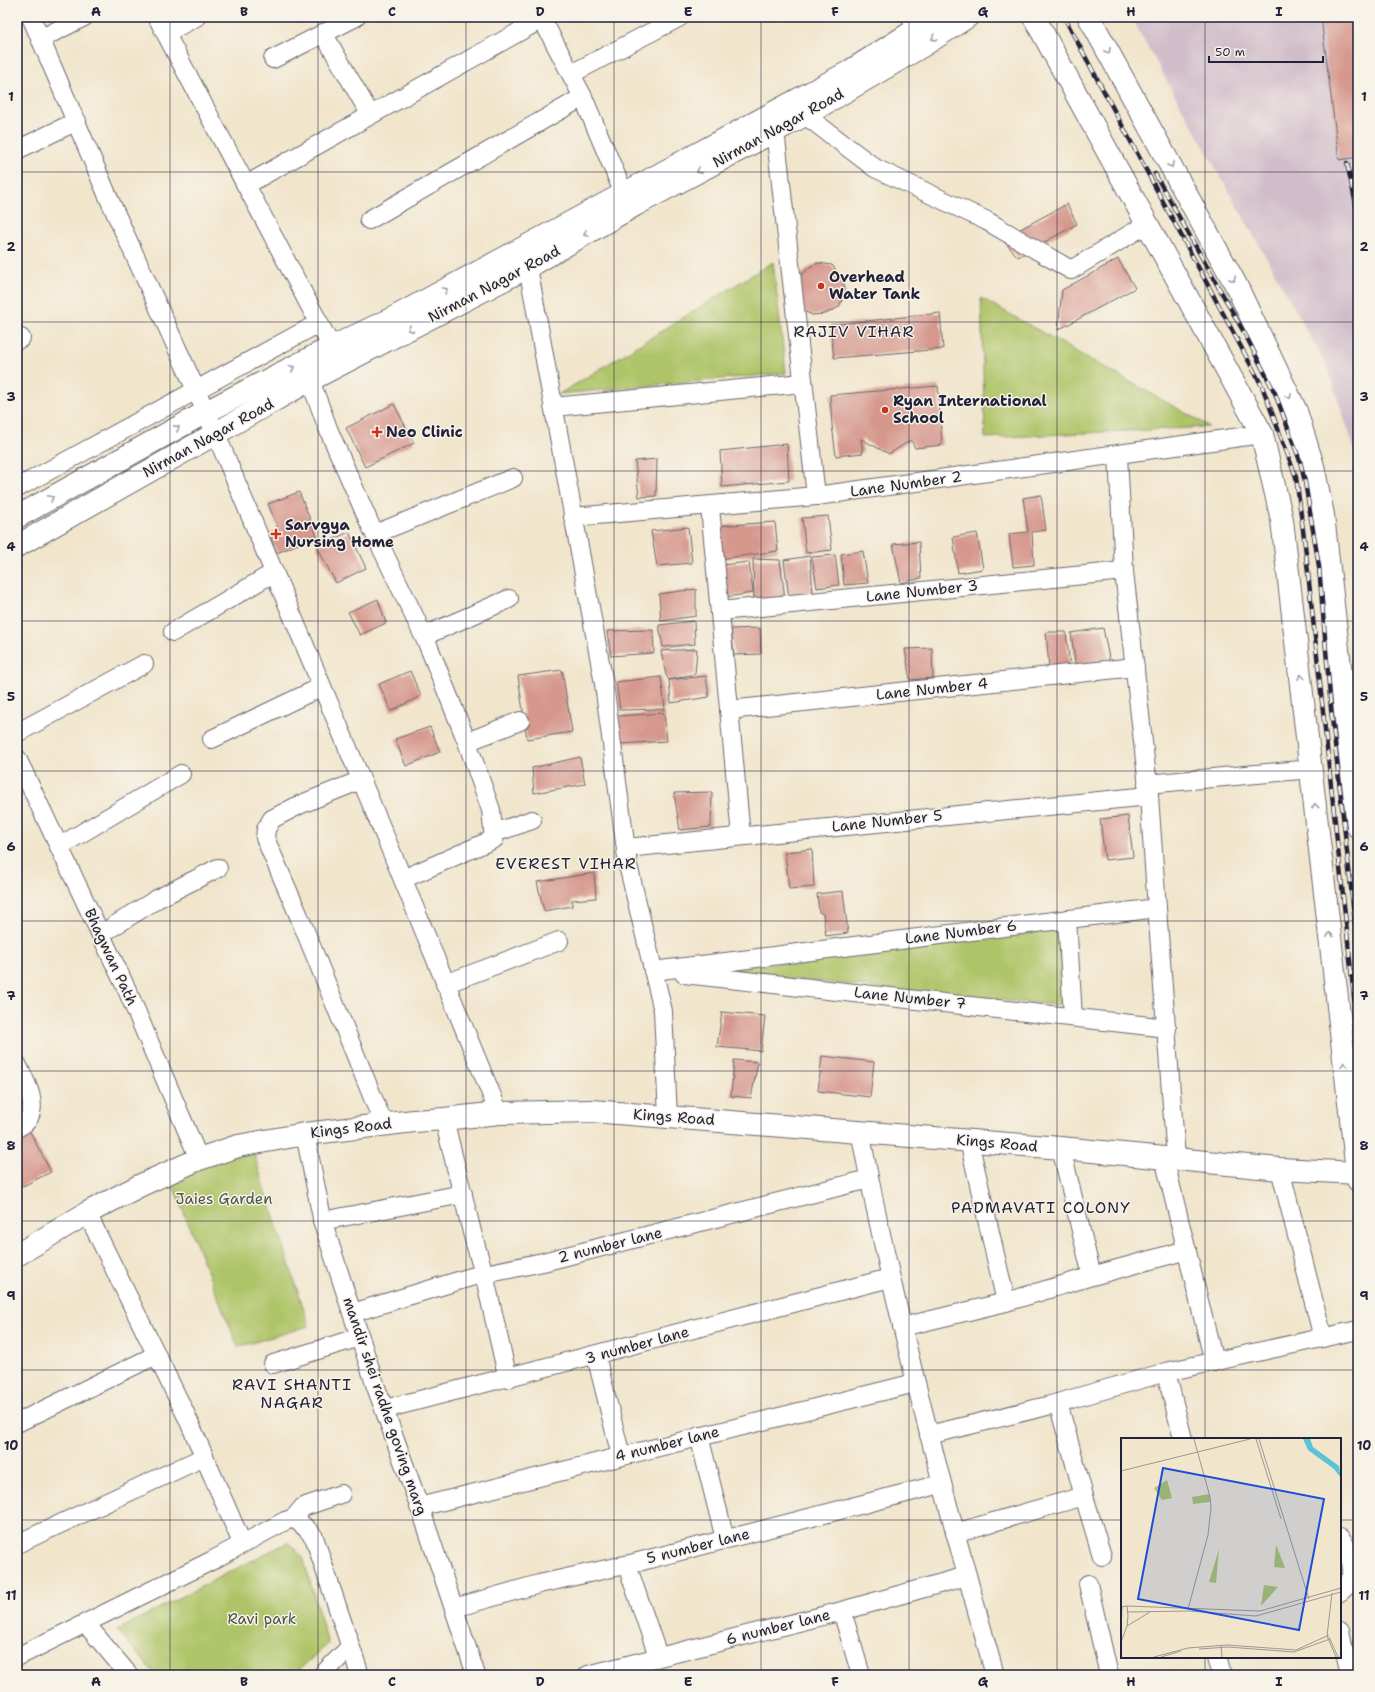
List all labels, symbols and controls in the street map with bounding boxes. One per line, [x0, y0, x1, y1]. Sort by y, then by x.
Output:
text: A [91, 3, 101, 20]
text: B [240, 3, 248, 20]
text: C [388, 3, 396, 20]
text: D [535, 3, 545, 20]
text: E [684, 3, 693, 20]
text: F [831, 3, 839, 20]
text: G [978, 3, 989, 20]
text: H [1126, 3, 1136, 20]
text: I [1275, 3, 1283, 20]
one-way arrow [931, 33, 938, 41]
scale bar [1209, 38, 1323, 64]
text: 50 m [1215, 44, 1245, 60]
one-way arrow [1103, 47, 1111, 54]
street label: Nirman Nagar Road [709, 83, 848, 172]
text: 1 [8, 88, 14, 105]
text: 1 [1361, 88, 1367, 105]
one-way arrow [1166, 161, 1173, 168]
one-way arrow [696, 166, 704, 174]
one-way arrow [583, 230, 590, 237]
text: 2 [6, 238, 16, 255]
text: 2 [1359, 238, 1369, 255]
street label: Nirman Nagar Road [424, 240, 564, 327]
place label: Overhead Water Tank [829, 267, 920, 304]
one-way arrow [1228, 275, 1236, 282]
marker: Overhead Water Tank [816, 281, 826, 291]
one-way arrow [441, 287, 449, 295]
district label: RAJIV VIHAR [794, 321, 914, 342]
one-way arrow [407, 325, 414, 332]
one-way arrow [288, 365, 295, 373]
text: 3 [6, 388, 16, 405]
text: 3 [1359, 388, 1369, 405]
place label: Ryan International School [893, 391, 1047, 428]
one-way arrow [1284, 392, 1292, 400]
street label: Nirman Nagar Road [139, 393, 278, 482]
marker: Ryan International School [880, 405, 890, 415]
place label: Neo Clinic [386, 422, 463, 442]
one-way arrow [173, 426, 180, 433]
marker: Neo Clinic [371, 426, 383, 438]
street label: Lane Number 2 [849, 466, 963, 502]
one-way arrow [47, 496, 54, 503]
place label: Sarvgya Nursing Home [285, 515, 394, 552]
marker: Sarvgya Nursing Home [270, 528, 282, 540]
text: 4 [6, 538, 16, 555]
text: 4 [1359, 538, 1369, 555]
street label: Lane Number 3 [865, 575, 979, 607]
street label: Lane Number 4 [875, 673, 989, 705]
one-way arrow [1296, 674, 1305, 680]
text: 5 [7, 688, 15, 705]
text: 5 [1360, 688, 1368, 705]
one-way arrow [1311, 803, 1320, 809]
street label: Lane Number 5 [831, 805, 943, 837]
text: 6 [6, 838, 16, 855]
text: 6 [1359, 838, 1369, 855]
district label: EVEREST VIHAR [495, 853, 637, 874]
street label: Bhagwan Path [80, 905, 142, 1009]
street label: Lane Number 6 [904, 915, 1018, 949]
one-way arrow [1326, 932, 1335, 938]
street label: Lane Number 7 [853, 982, 967, 1014]
text: 7 [6, 987, 16, 1004]
text: 7 [1359, 987, 1369, 1004]
one-way arrow [1340, 1062, 1349, 1068]
street label: Kings Road [632, 1104, 716, 1130]
street label: Kings Road [309, 1113, 393, 1143]
street label: Kings Road [955, 1129, 1039, 1157]
text: 8 [6, 1137, 16, 1154]
text: 8 [1359, 1137, 1369, 1154]
park label: Jaies Garden [176, 1189, 272, 1209]
district label: PADMAVATI COLONY [951, 1197, 1131, 1218]
street label: 2 number lane [556, 1222, 664, 1268]
text: 9 [6, 1287, 16, 1304]
text: 9 [1359, 1287, 1369, 1304]
street label: mandir shei radhe goving marg [338, 1294, 432, 1518]
street label: 3 number lane [583, 1322, 691, 1368]
district label: RAVI SHANTI NAGAR [232, 1374, 352, 1413]
street label: 4 number lane [613, 1421, 721, 1467]
text: 10 [4, 1437, 18, 1454]
text: 10 [1357, 1437, 1371, 1454]
inset map [1121, 1438, 1341, 1658]
street label: 5 number lane [644, 1524, 752, 1568]
text: 11 [5, 1587, 17, 1604]
text: 11 [1358, 1587, 1370, 1604]
street label: 6 number lane [724, 1604, 832, 1650]
park label: Ravi park [228, 1609, 296, 1629]
text: A [91, 1673, 101, 1690]
text: B [240, 1673, 248, 1690]
text: C [388, 1673, 396, 1690]
text: D [535, 1673, 545, 1690]
text: E [684, 1673, 693, 1690]
text: F [831, 1673, 839, 1690]
text: G [978, 1673, 989, 1690]
text: H [1126, 1673, 1136, 1690]
text: I [1275, 1673, 1283, 1690]

